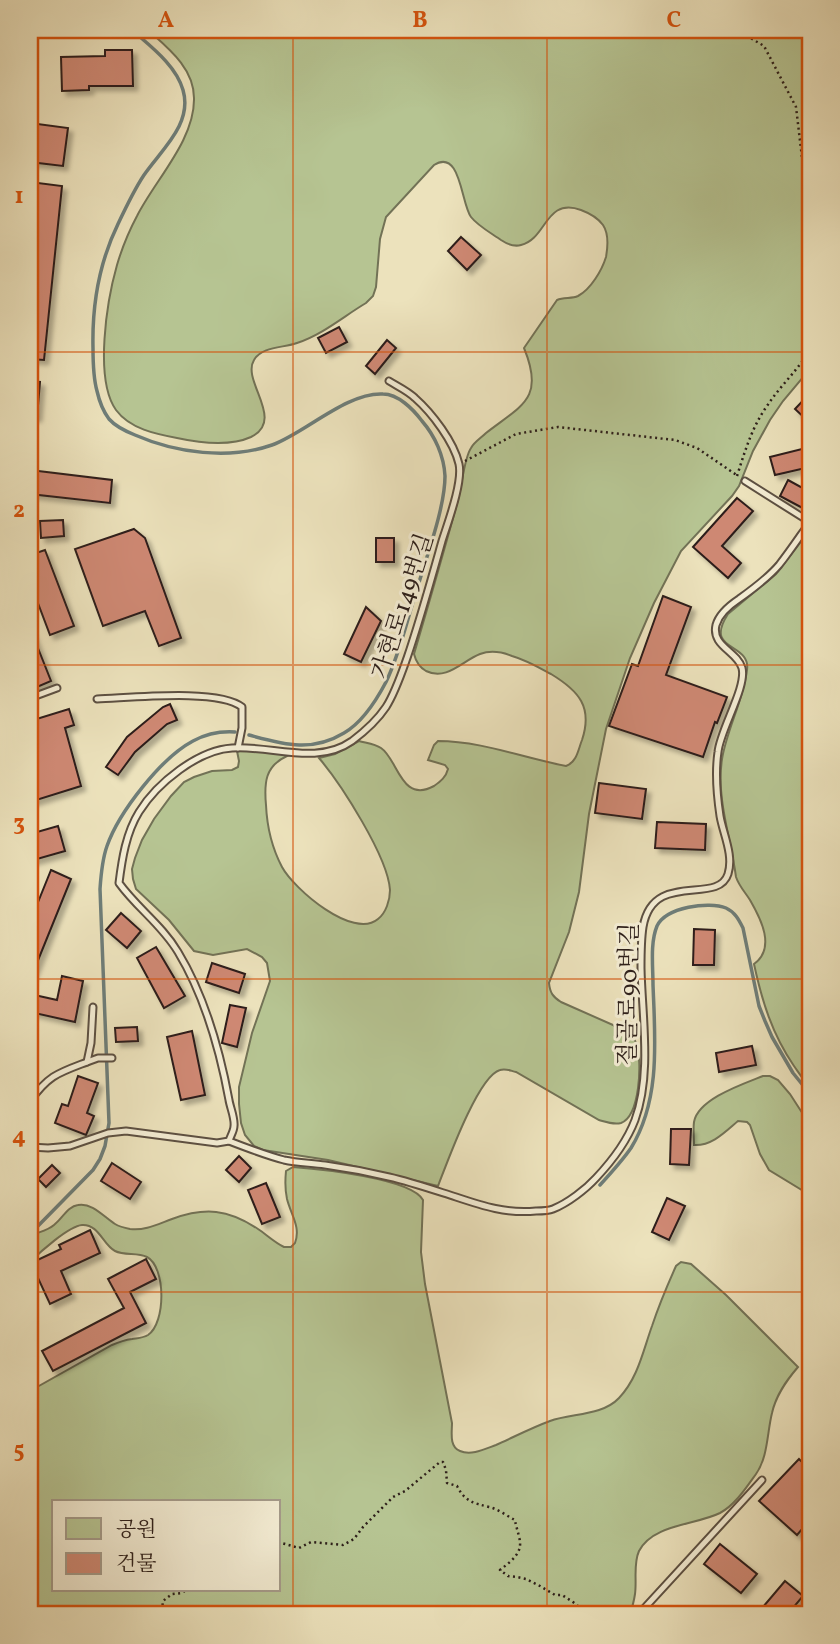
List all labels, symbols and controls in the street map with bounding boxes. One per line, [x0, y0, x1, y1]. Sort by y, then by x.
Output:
text: A [158, 5, 174, 37]
text: B [412, 5, 428, 37]
text: C [667, 5, 681, 37]
text: 1 [14, 181, 24, 213]
text: 2 [13, 495, 25, 527]
street label: 가현로149번길 [364, 529, 443, 684]
text: 3 [13, 808, 25, 840]
street label: 절골로90번길 [612, 922, 648, 1066]
text: 4 [12, 1121, 26, 1153]
text: 5 [13, 1435, 25, 1467]
legend [52, 1500, 280, 1592]
text: 공원 [116, 1516, 157, 1545]
text: 건물 [116, 1550, 157, 1579]

